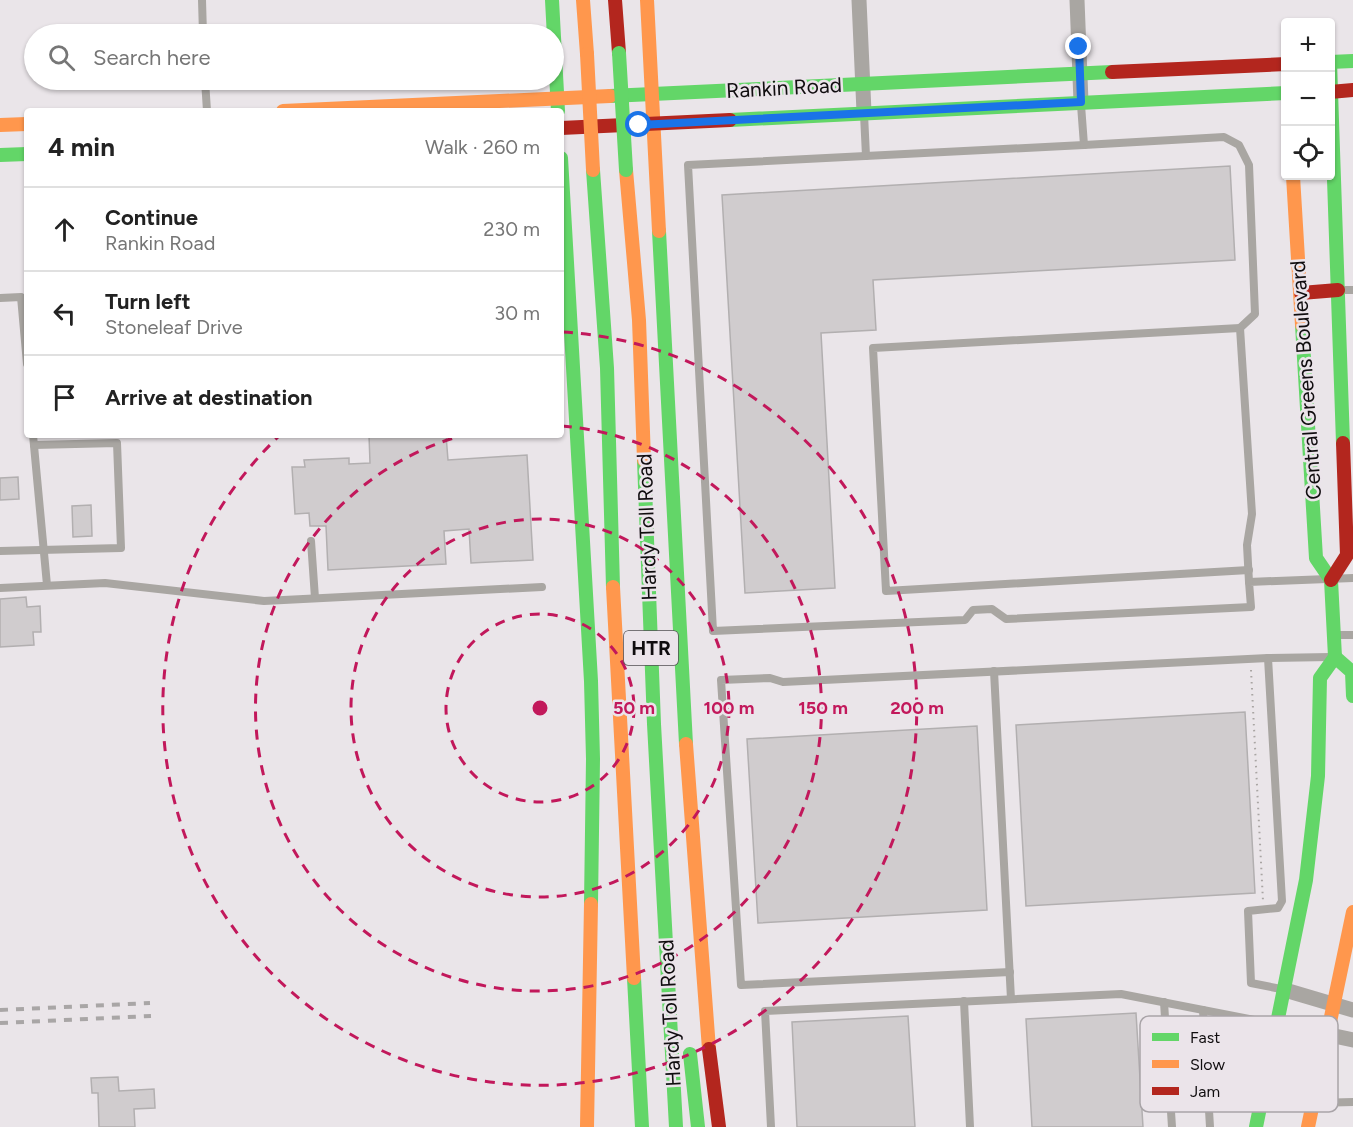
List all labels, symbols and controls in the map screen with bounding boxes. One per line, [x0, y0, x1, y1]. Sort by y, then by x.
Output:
map controls [1281, 18, 1335, 180]
button: + [1281, 18, 1335, 72]
search box [24, 24, 564, 90]
route end [1065, 33, 1091, 59]
icon: search [45, 41, 78, 74]
text: Search here [93, 44, 211, 71]
street label: Rankin Road [725, 72, 842, 103]
button: − [1281, 72, 1335, 126]
route start [625, 111, 651, 137]
button: locate [1281, 126, 1335, 180]
text: 4 min [48, 131, 115, 163]
text: Walk · 260 m [425, 135, 540, 159]
text: Continue [105, 204, 198, 231]
icon: ahead [48, 213, 81, 246]
text: 230 m [483, 217, 540, 241]
text: Rankin Road [105, 231, 215, 255]
street label: Central Greens Boulevard [1285, 260, 1326, 501]
text: Turn left [105, 288, 191, 315]
icon: left [48, 297, 81, 330]
text: 30 m [494, 301, 540, 325]
text: Stoneleaf Drive [105, 315, 243, 339]
icon: arrive [48, 381, 81, 414]
text: Arrive at destination [105, 384, 313, 411]
street label: Hardy Toll Road [631, 453, 662, 601]
road number: HTR [624, 631, 678, 665]
text: 50 m [613, 697, 655, 719]
text: 100 m [704, 697, 754, 719]
text: 150 m [798, 697, 848, 719]
text: 200 m [890, 697, 944, 719]
centre of rings [530, 698, 550, 718]
street label: Hardy Toll Road [653, 939, 686, 1087]
legend [1140, 1016, 1338, 1112]
text: Fast [1190, 1028, 1220, 1047]
text: Slow [1190, 1055, 1225, 1074]
text: Jam [1190, 1082, 1220, 1101]

